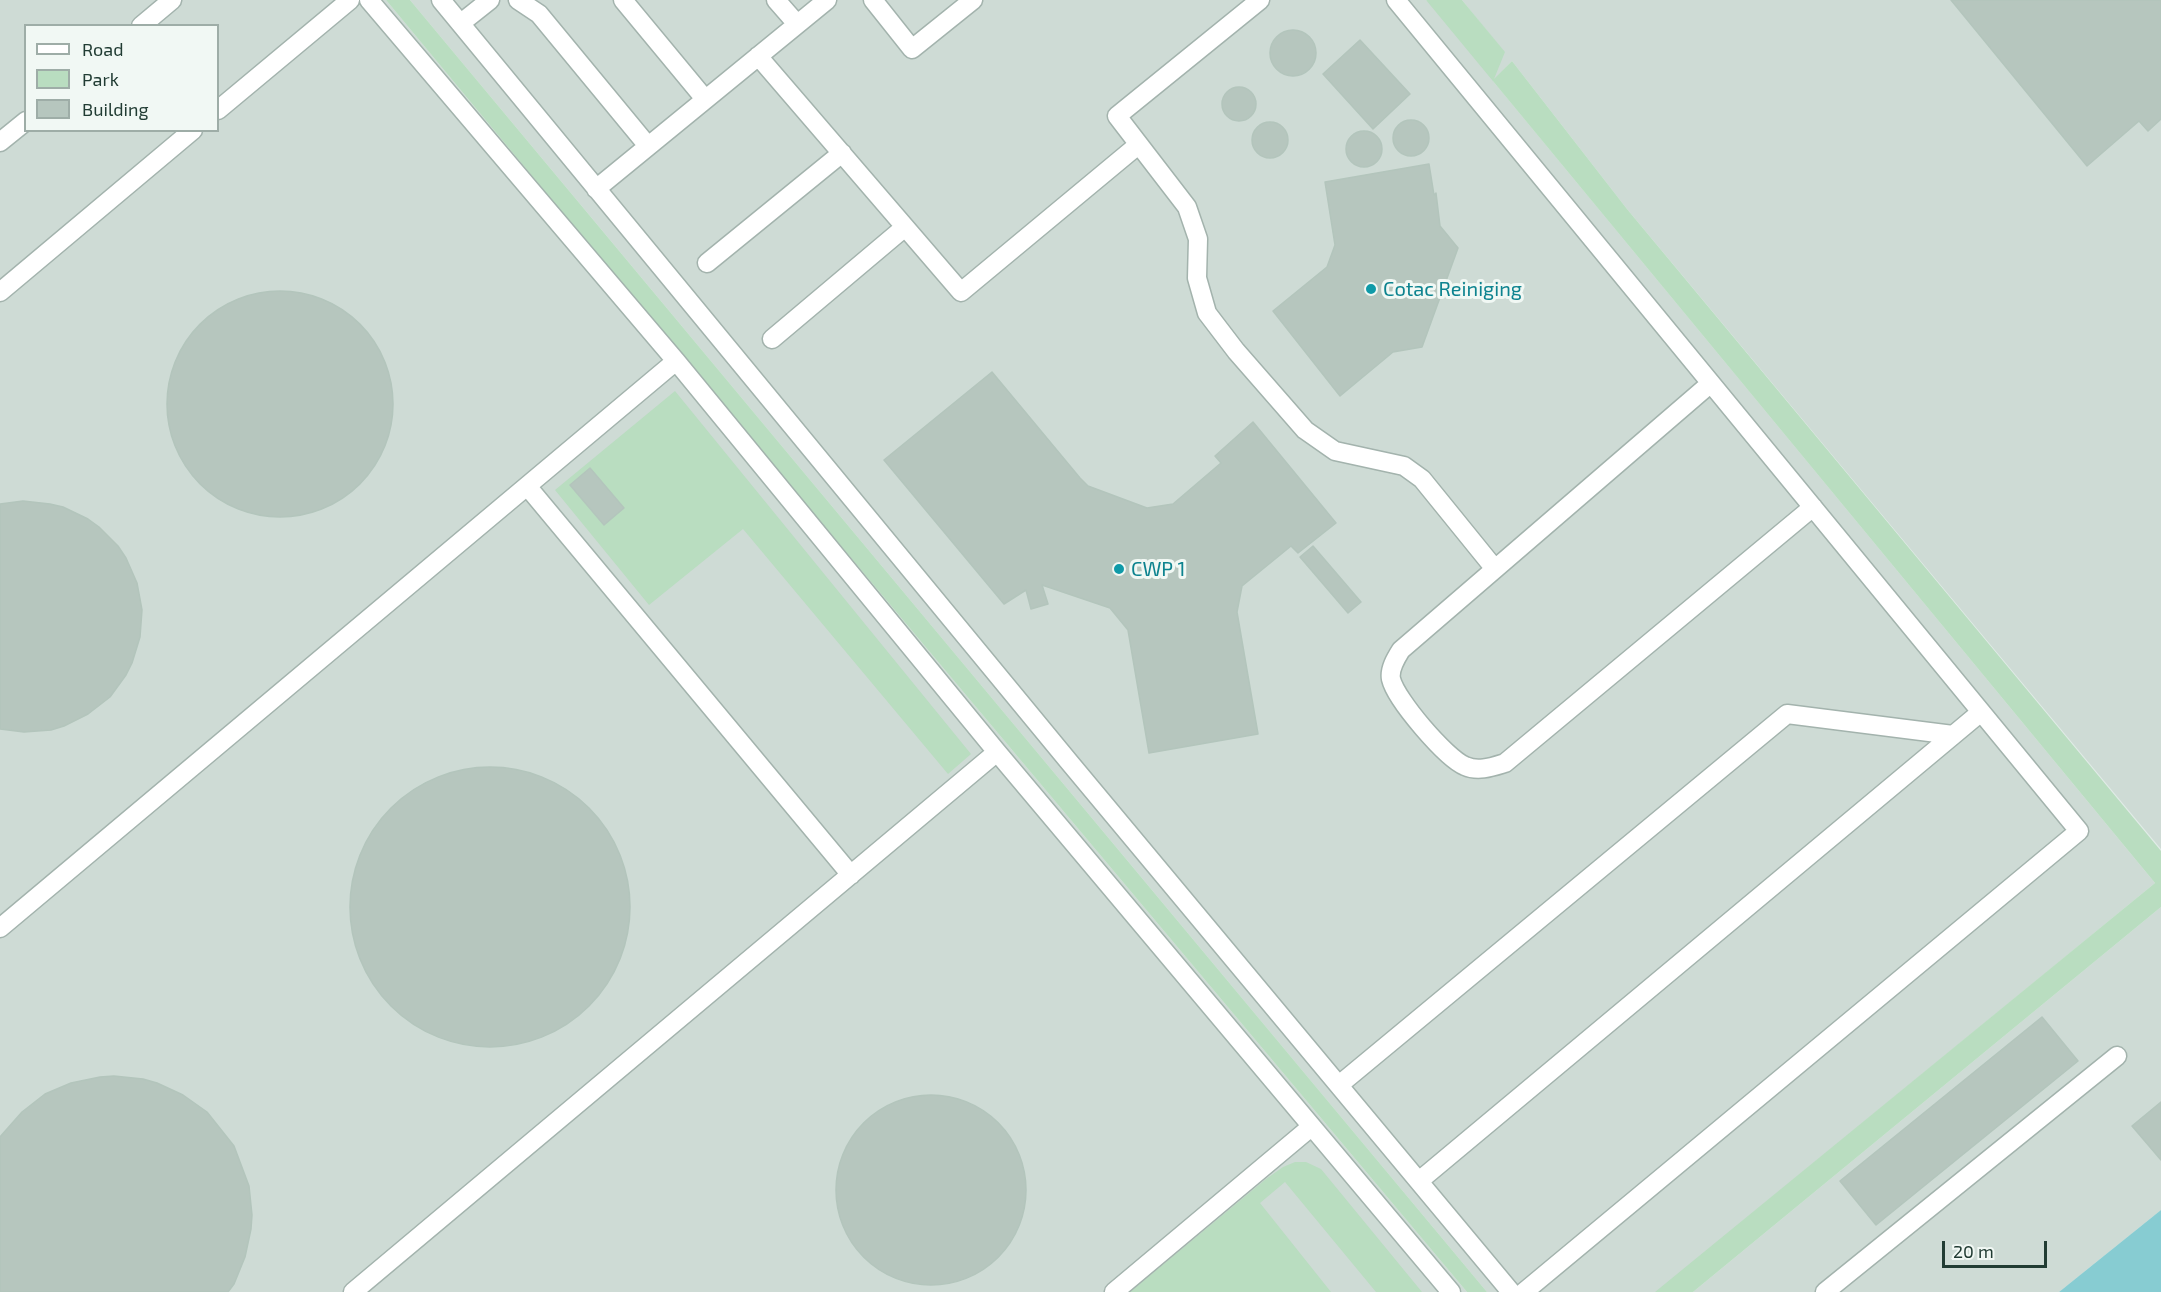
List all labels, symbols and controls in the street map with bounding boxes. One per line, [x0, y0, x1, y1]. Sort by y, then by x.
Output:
legend [24, 24, 219, 132]
text: Road [82, 38, 123, 60]
text: Park [82, 68, 119, 90]
text: Building [82, 98, 149, 120]
place label: Cotac Reiniging [1383, 277, 1522, 301]
marker: Cotac Reiniging [1364, 282, 1378, 296]
place label: CWP 1 [1131, 557, 1186, 581]
marker: CWP 1 [1112, 562, 1126, 576]
scale bar [1945, 1229, 2050, 1267]
text: 20 m [1953, 1240, 1994, 1262]

